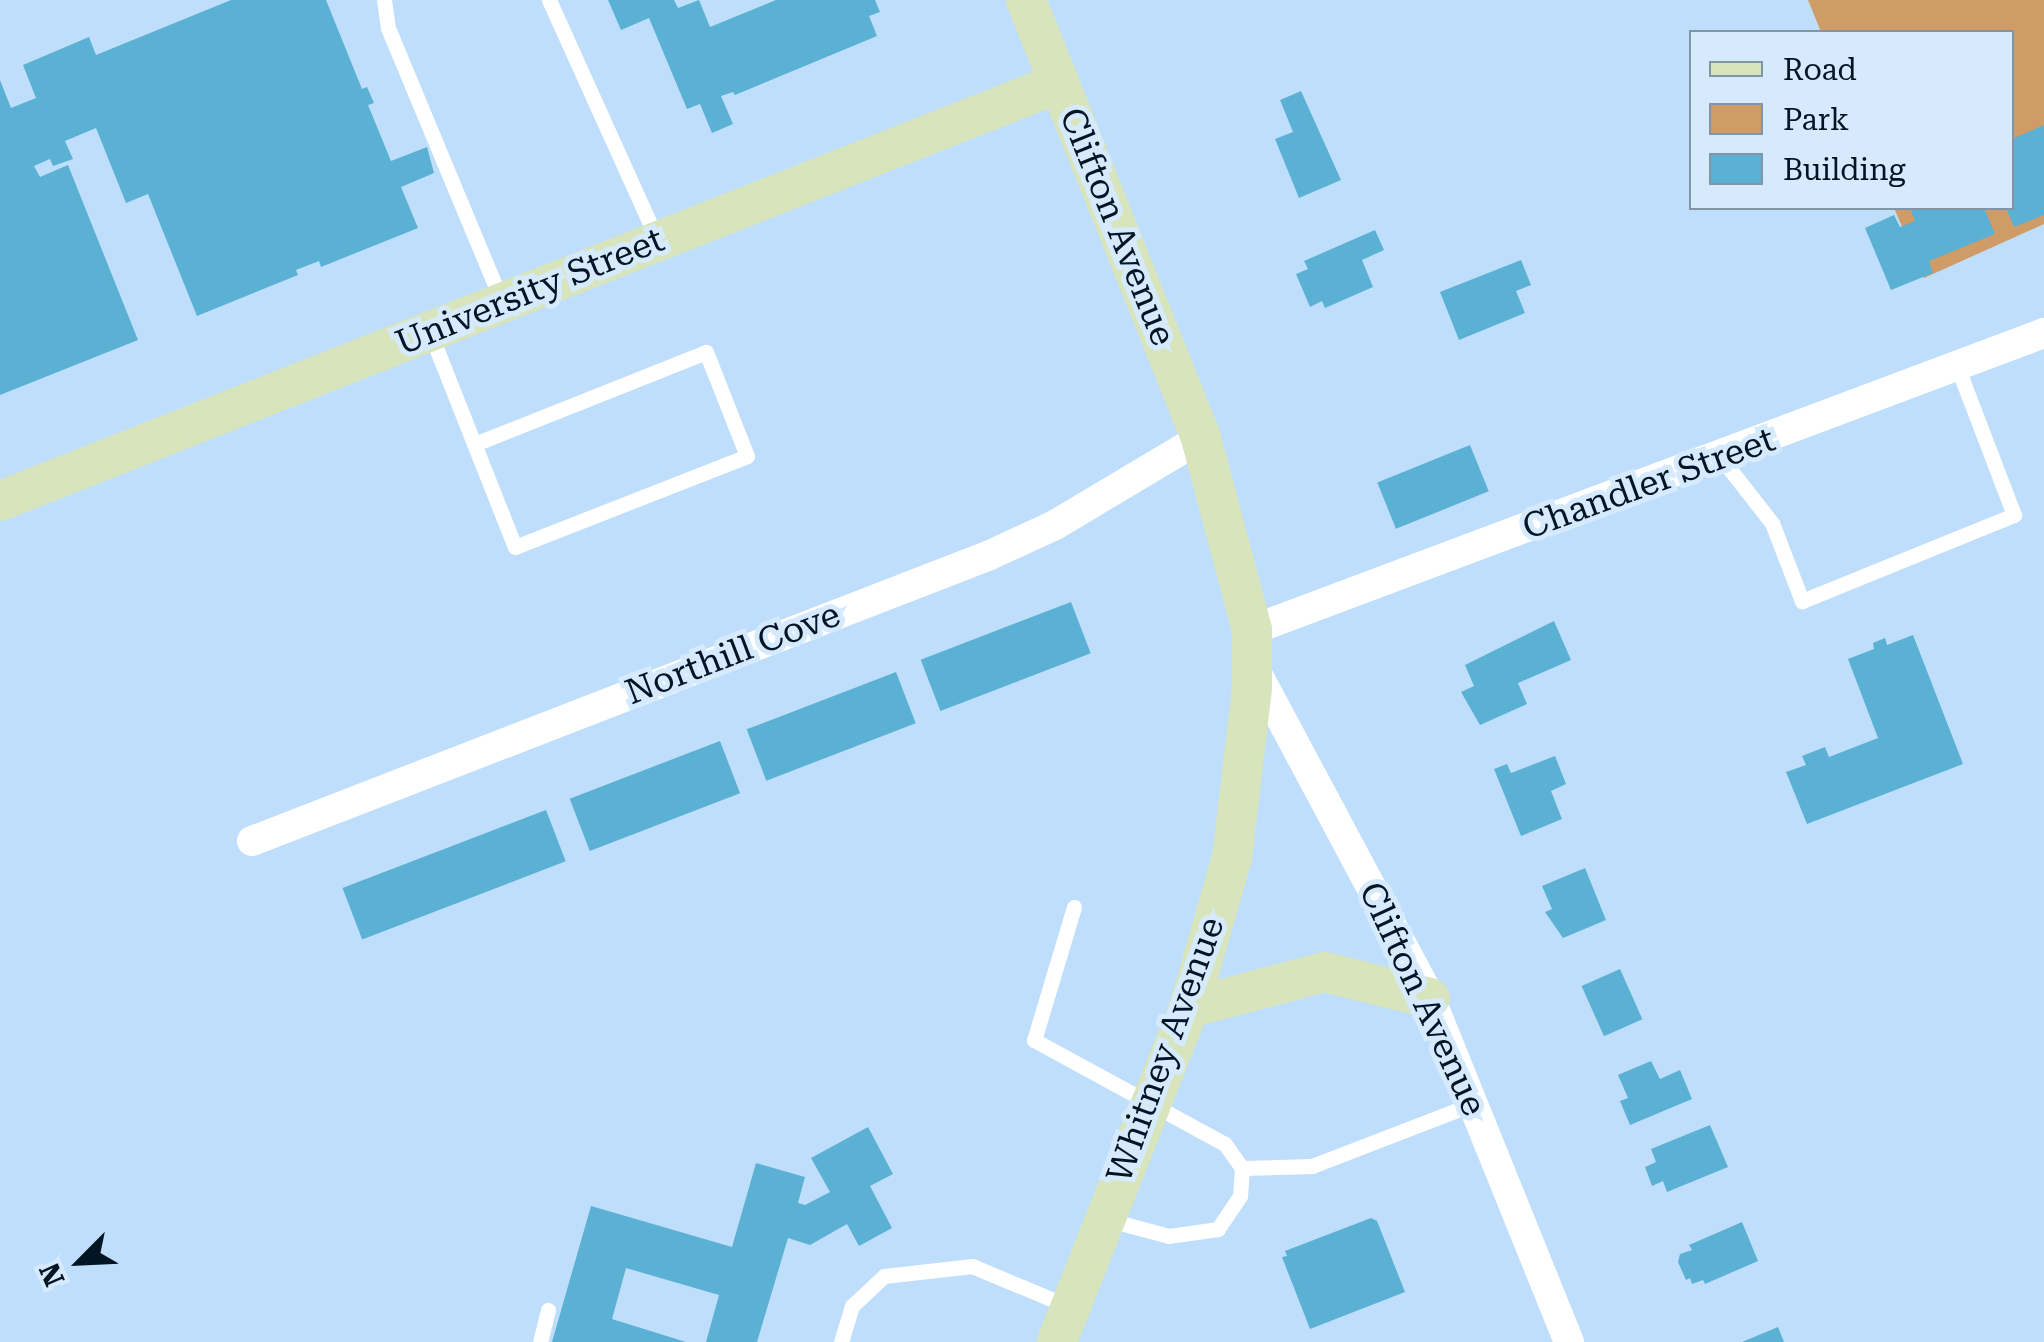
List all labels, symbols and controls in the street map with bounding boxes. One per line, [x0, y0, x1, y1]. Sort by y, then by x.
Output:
legend [1689, 30, 2014, 210]
text: Road [1783, 52, 1857, 87]
street label: Clifton Avenue [1050, 102, 1184, 352]
text: Park [1783, 102, 1849, 137]
text: Building [1783, 152, 1906, 187]
street label: University Street [390, 219, 670, 365]
street label: Chandler Street [1517, 419, 1781, 549]
street label: Northill Cove [620, 594, 846, 714]
street label: Clifton Avenue [1350, 876, 1494, 1122]
street label: Whitney Avenue [1099, 912, 1233, 1188]
north arrow [30, 1212, 130, 1312]
text: N [33, 1258, 72, 1291]

